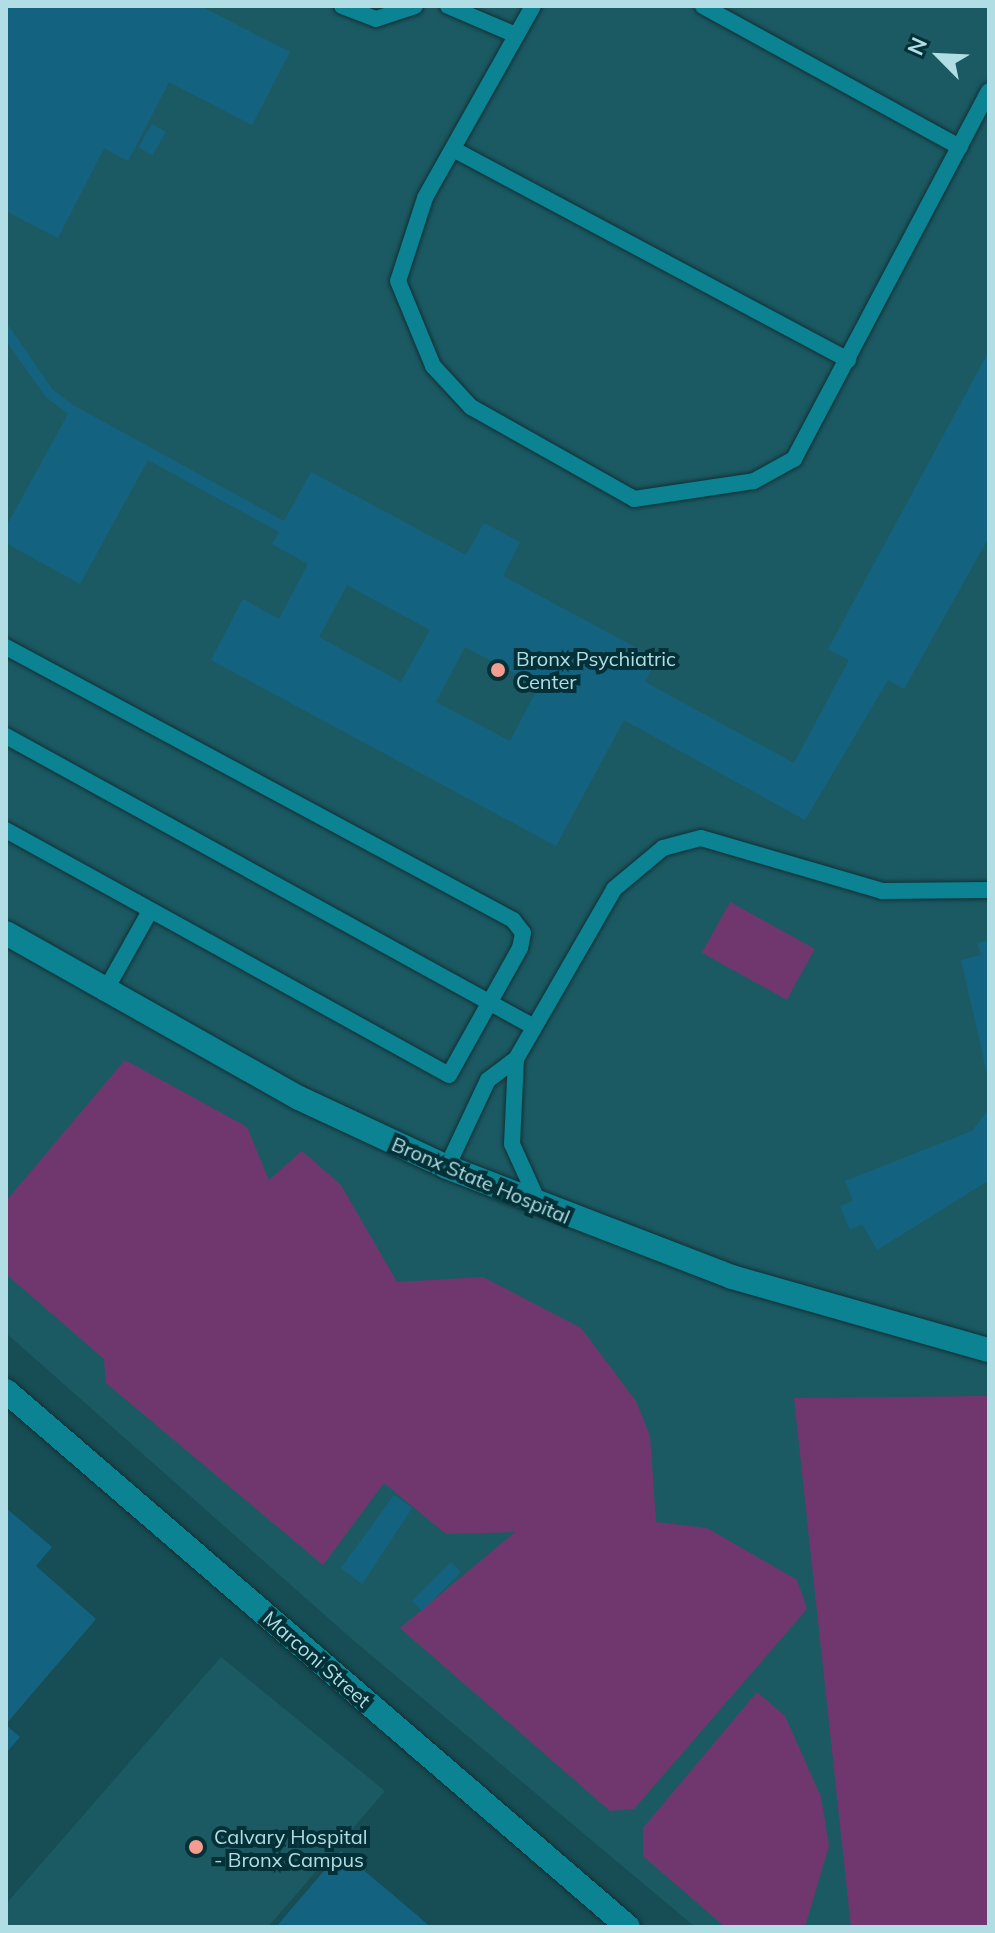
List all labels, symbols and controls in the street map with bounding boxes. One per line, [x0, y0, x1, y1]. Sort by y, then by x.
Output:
north arrow [899, 16, 979, 96]
text: N [901, 33, 933, 60]
place label: Bronx Psychiatric Center [516, 646, 676, 693]
marker: Bronx Psychiatric Center [487, 659, 509, 681]
street label: Bronx State Hospital [388, 1132, 574, 1228]
street label: Marconi Street [258, 1606, 376, 1712]
place label: Calvary Hospital - Bronx Campus [214, 1824, 367, 1871]
marker: Calvary Hospital - Bronx Campus [185, 1836, 207, 1858]

